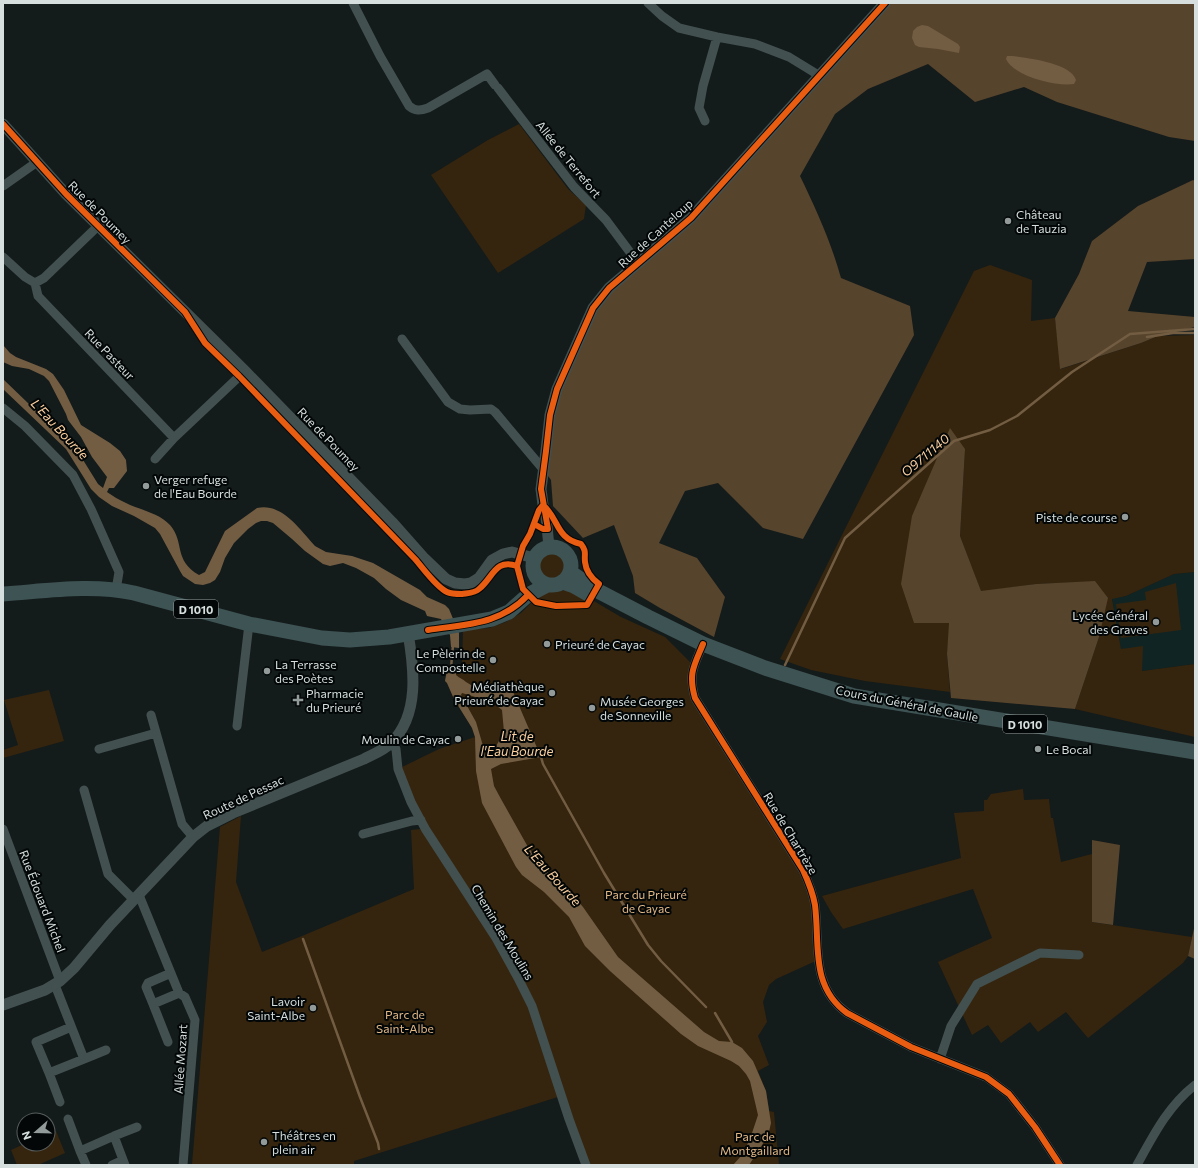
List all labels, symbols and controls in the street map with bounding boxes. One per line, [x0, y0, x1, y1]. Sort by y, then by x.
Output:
street label: Allée de Terrefort [534, 118, 604, 200]
street label: Rue de Poumey [66, 178, 134, 246]
street label: Rue de Canteloup [615, 196, 695, 270]
place label: Château de Tauzia [1016, 207, 1067, 235]
marker: Château de Tauzia [1003, 216, 1013, 226]
street label: Rue Pasteur [82, 326, 138, 382]
water label: L'Eau Bourde [28, 395, 92, 463]
street label: Rue de Poumey [295, 404, 363, 474]
water label: O9711140 [898, 430, 953, 480]
place label: Verger refuge de l'Eau Bourde [154, 472, 237, 500]
marker: Verger refuge de l'Eau Bourde [141, 481, 151, 491]
place label: Piste de course [1036, 510, 1117, 524]
marker: Piste de course [1120, 512, 1130, 522]
road number: D 1010 [174, 600, 218, 618]
place label: Lycée Général des Graves [1072, 608, 1148, 636]
marker: Lycée Général des Graves [1151, 617, 1161, 627]
place label: Prieuré de Cayac [555, 637, 645, 651]
marker: Prieuré de Cayac [542, 639, 552, 649]
place label: Le Pèlerin de Compostelle [416, 646, 485, 674]
marker: Le Pèlerin de Compostelle [488, 655, 498, 665]
place label: La Terrasse des Poètes [275, 657, 337, 685]
marker: La Terrasse des Poètes [262, 666, 272, 676]
place label: Médiathèque Prieuré de Cayac [454, 679, 544, 707]
street label: Cours du Général de Gaulle [835, 682, 979, 724]
place label: Pharmacie du Prieuré [306, 686, 364, 714]
marker: Médiathèque Prieuré de Cayac [547, 688, 557, 698]
place label: Musée Georges de Sonneville [600, 694, 684, 722]
marker: Pharmacie du Prieuré [293, 695, 303, 705]
marker: Musée Georges de Sonneville [587, 703, 597, 713]
road number: D 1010 [1003, 715, 1047, 733]
water label: Lit de l'Eau Bourde [481, 728, 554, 759]
place label: Moulin de Cayac [361, 732, 450, 746]
marker: Moulin de Cayac [453, 734, 463, 744]
place label: Le Bocal [1046, 742, 1092, 756]
marker: Le Bocal [1033, 744, 1043, 754]
street label: Route de Pessac [200, 772, 286, 822]
street label: Rue de Chartrèze [761, 789, 821, 877]
water label: L'Eau Bourde [521, 841, 585, 909]
street label: Rue Édouard Michel [17, 848, 69, 954]
street label: Chemin des Moulins [469, 882, 537, 982]
park label: Parc du Prieuré de Cayac [605, 887, 687, 915]
place label: Lavoir Saint-Albe [247, 994, 305, 1022]
marker: Lavoir Saint-Albe [308, 1003, 318, 1013]
park label: Parc de Saint-Albe [376, 1007, 434, 1035]
street label: Allée Mozart [171, 1024, 189, 1094]
north arrow [16, 1112, 56, 1152]
place label: Théâtres en plein air [272, 1128, 336, 1156]
text: N [19, 1129, 34, 1142]
park label: Parc de Montgaillard [720, 1129, 790, 1157]
marker: Théâtres en plein air [259, 1137, 269, 1147]

